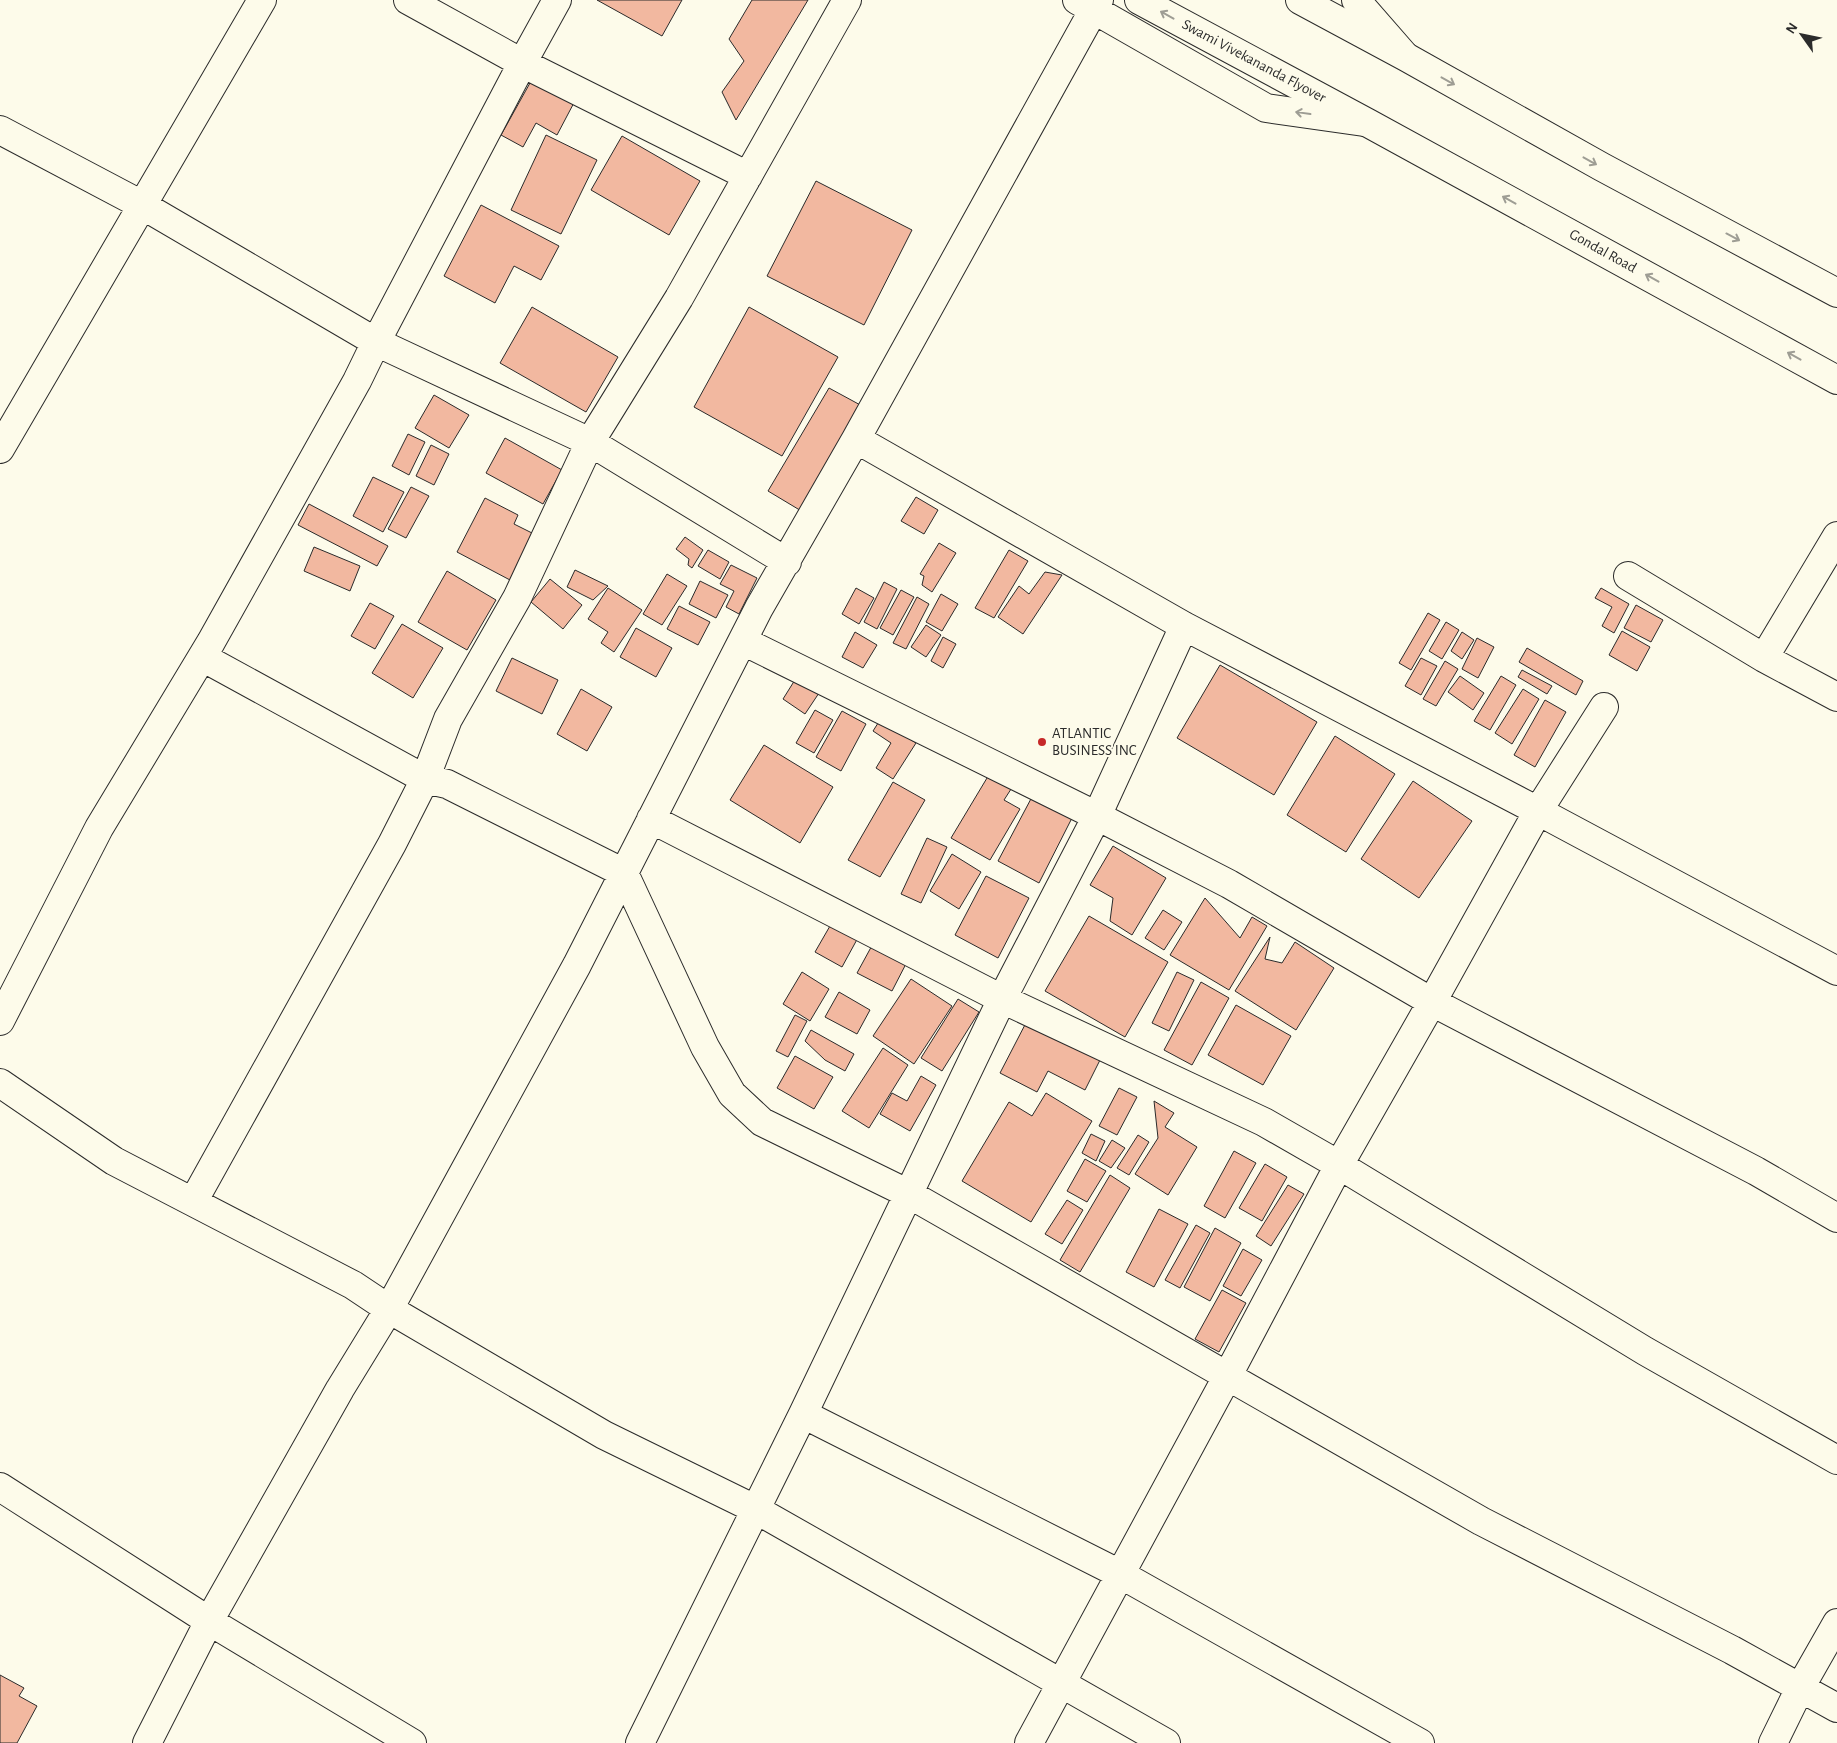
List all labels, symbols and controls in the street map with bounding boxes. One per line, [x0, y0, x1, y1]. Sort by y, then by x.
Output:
one-way arrow [1160, 10, 1175, 19]
north arrow [1777, 10, 1827, 60]
street label: Swami Vivekananda Flyover [1179, 17, 1329, 105]
text: N [1783, 21, 1800, 36]
one-way arrow [1441, 76, 1455, 86]
one-way arrow [1295, 108, 1311, 118]
one-way arrow [1582, 156, 1596, 166]
one-way arrow [1502, 195, 1517, 205]
street label: Gondal Road [1567, 226, 1639, 276]
one-way arrow [1725, 233, 1740, 242]
one-way arrow [1645, 273, 1659, 283]
one-way arrow [1788, 351, 1802, 361]
place label: ATLANTIC BUSINESS INC [1052, 726, 1137, 758]
marker: ATLANTIC BUSINESS INC [1036, 736, 1048, 748]

